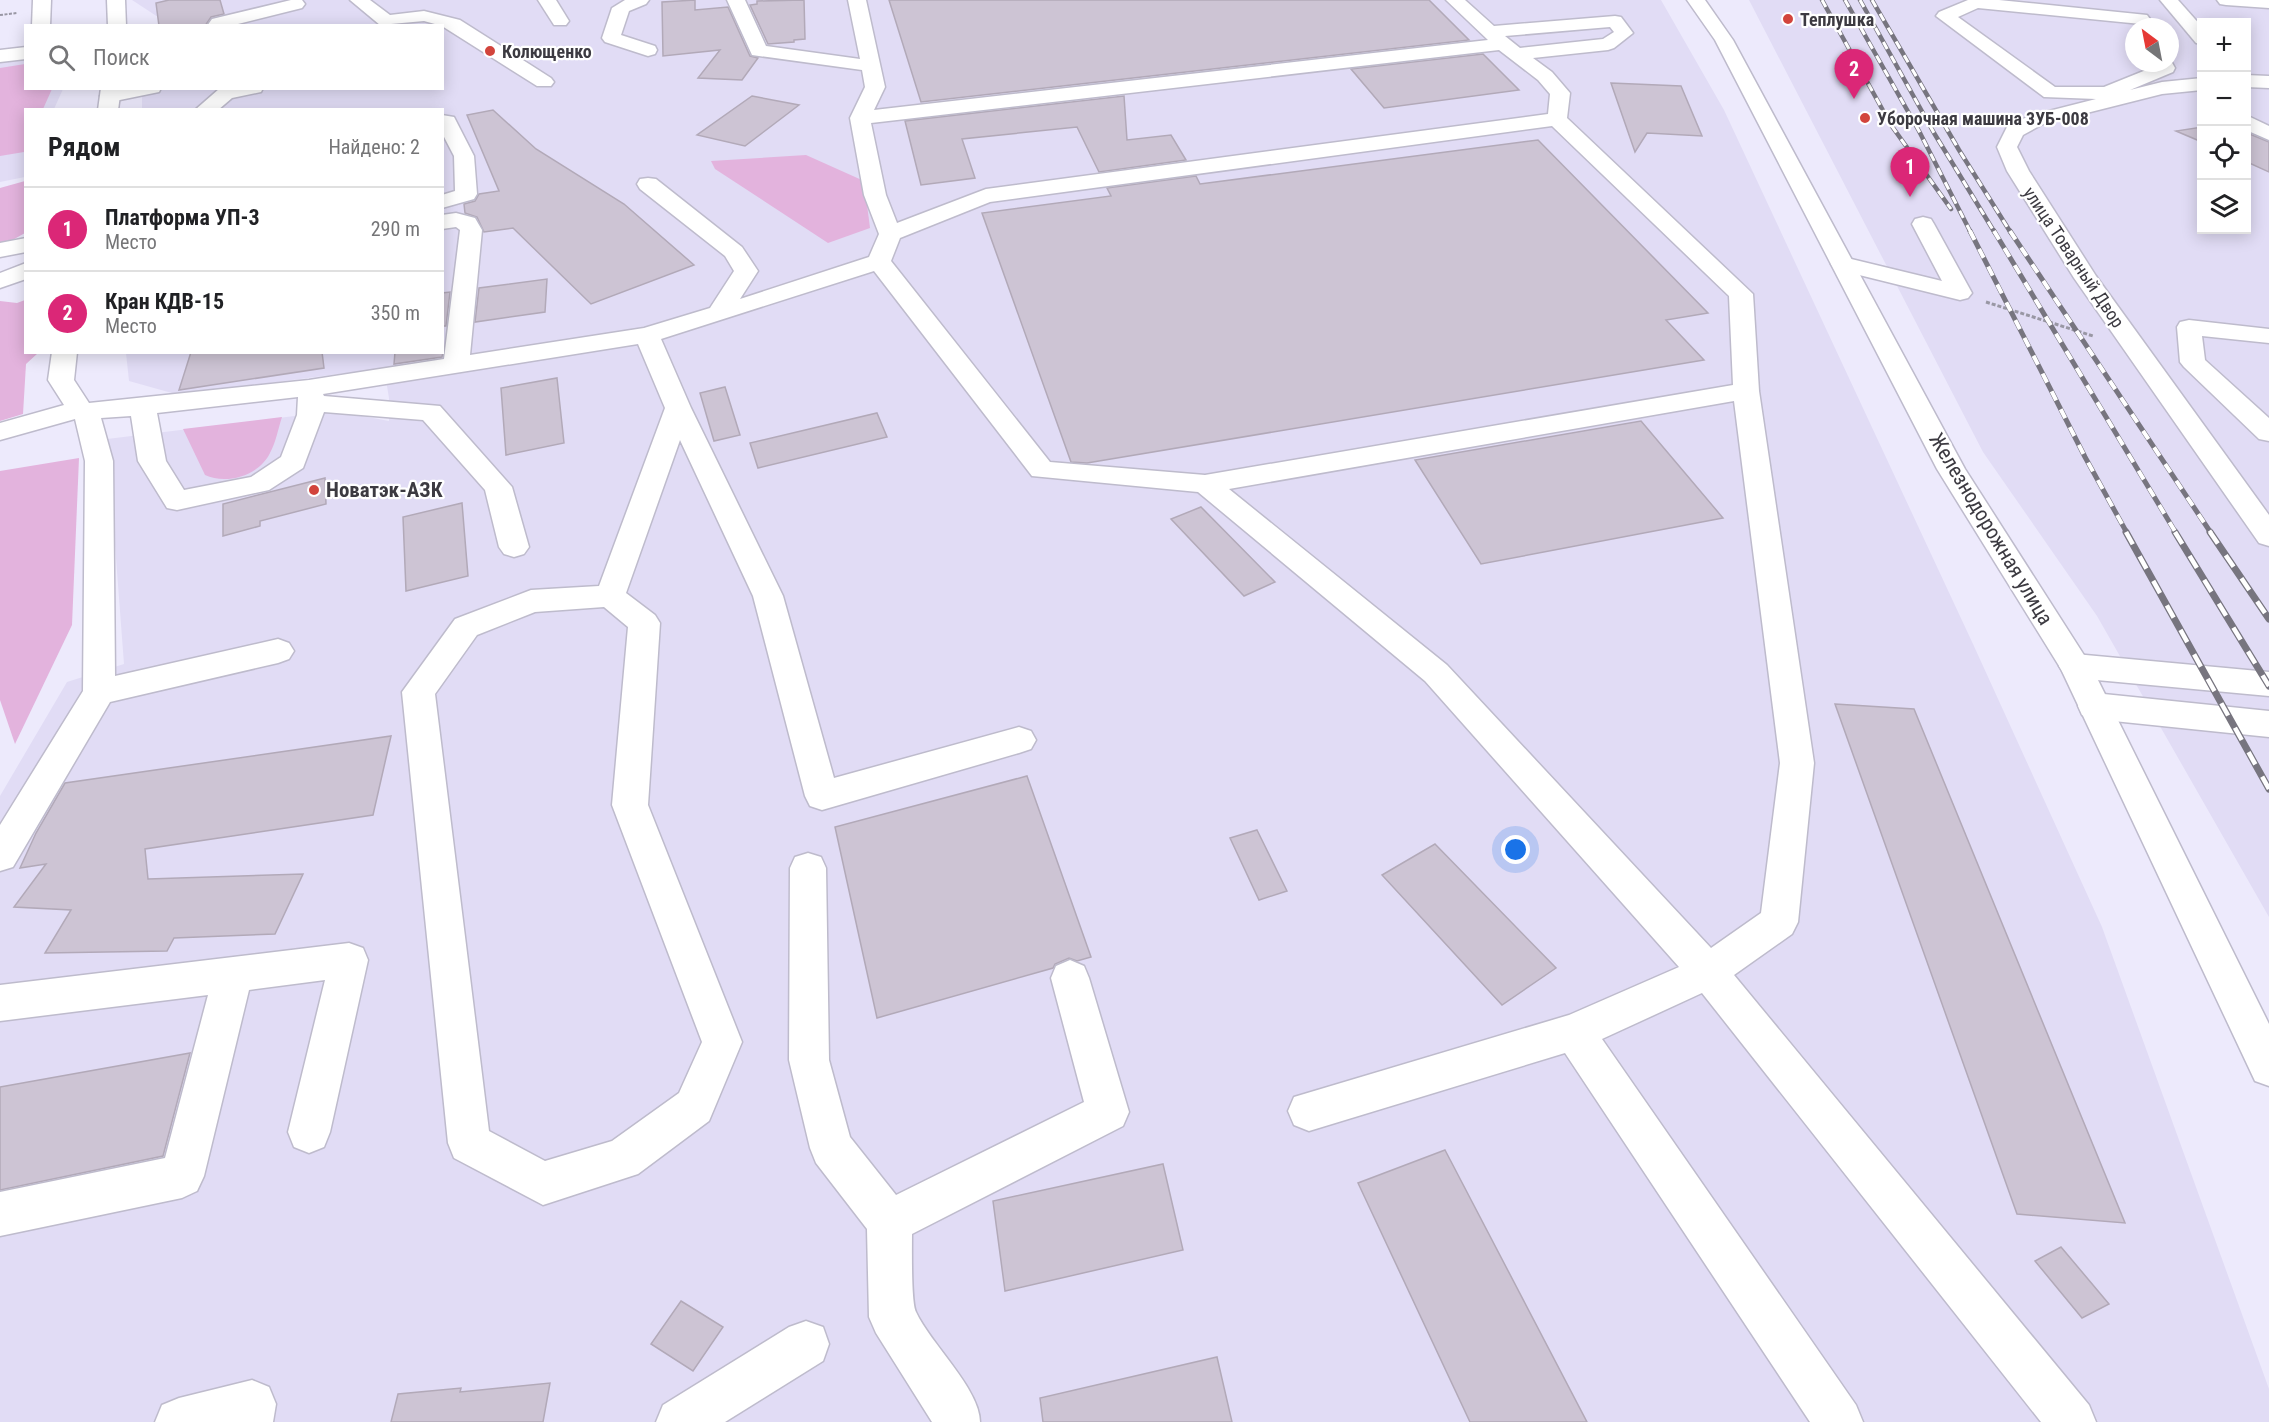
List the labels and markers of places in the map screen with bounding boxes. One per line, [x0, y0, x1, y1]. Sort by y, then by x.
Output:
place label: Теплушка [1800, 9, 1874, 30]
marker: Теплушка [1781, 12, 1795, 26]
place label: Колющенко [502, 41, 592, 62]
marker: Колющенко [483, 44, 497, 58]
pin: 2 [1834, 50, 1874, 99]
place label: Уборочная машина 3УБ-008 [1877, 108, 2089, 129]
marker: Уборочная машина 3УБ-008 [1858, 111, 1872, 125]
pin: 1 [1890, 148, 1930, 197]
place label: Новатэк-АЗК [326, 478, 443, 502]
marker: Новатэк-АЗК [307, 483, 321, 497]

